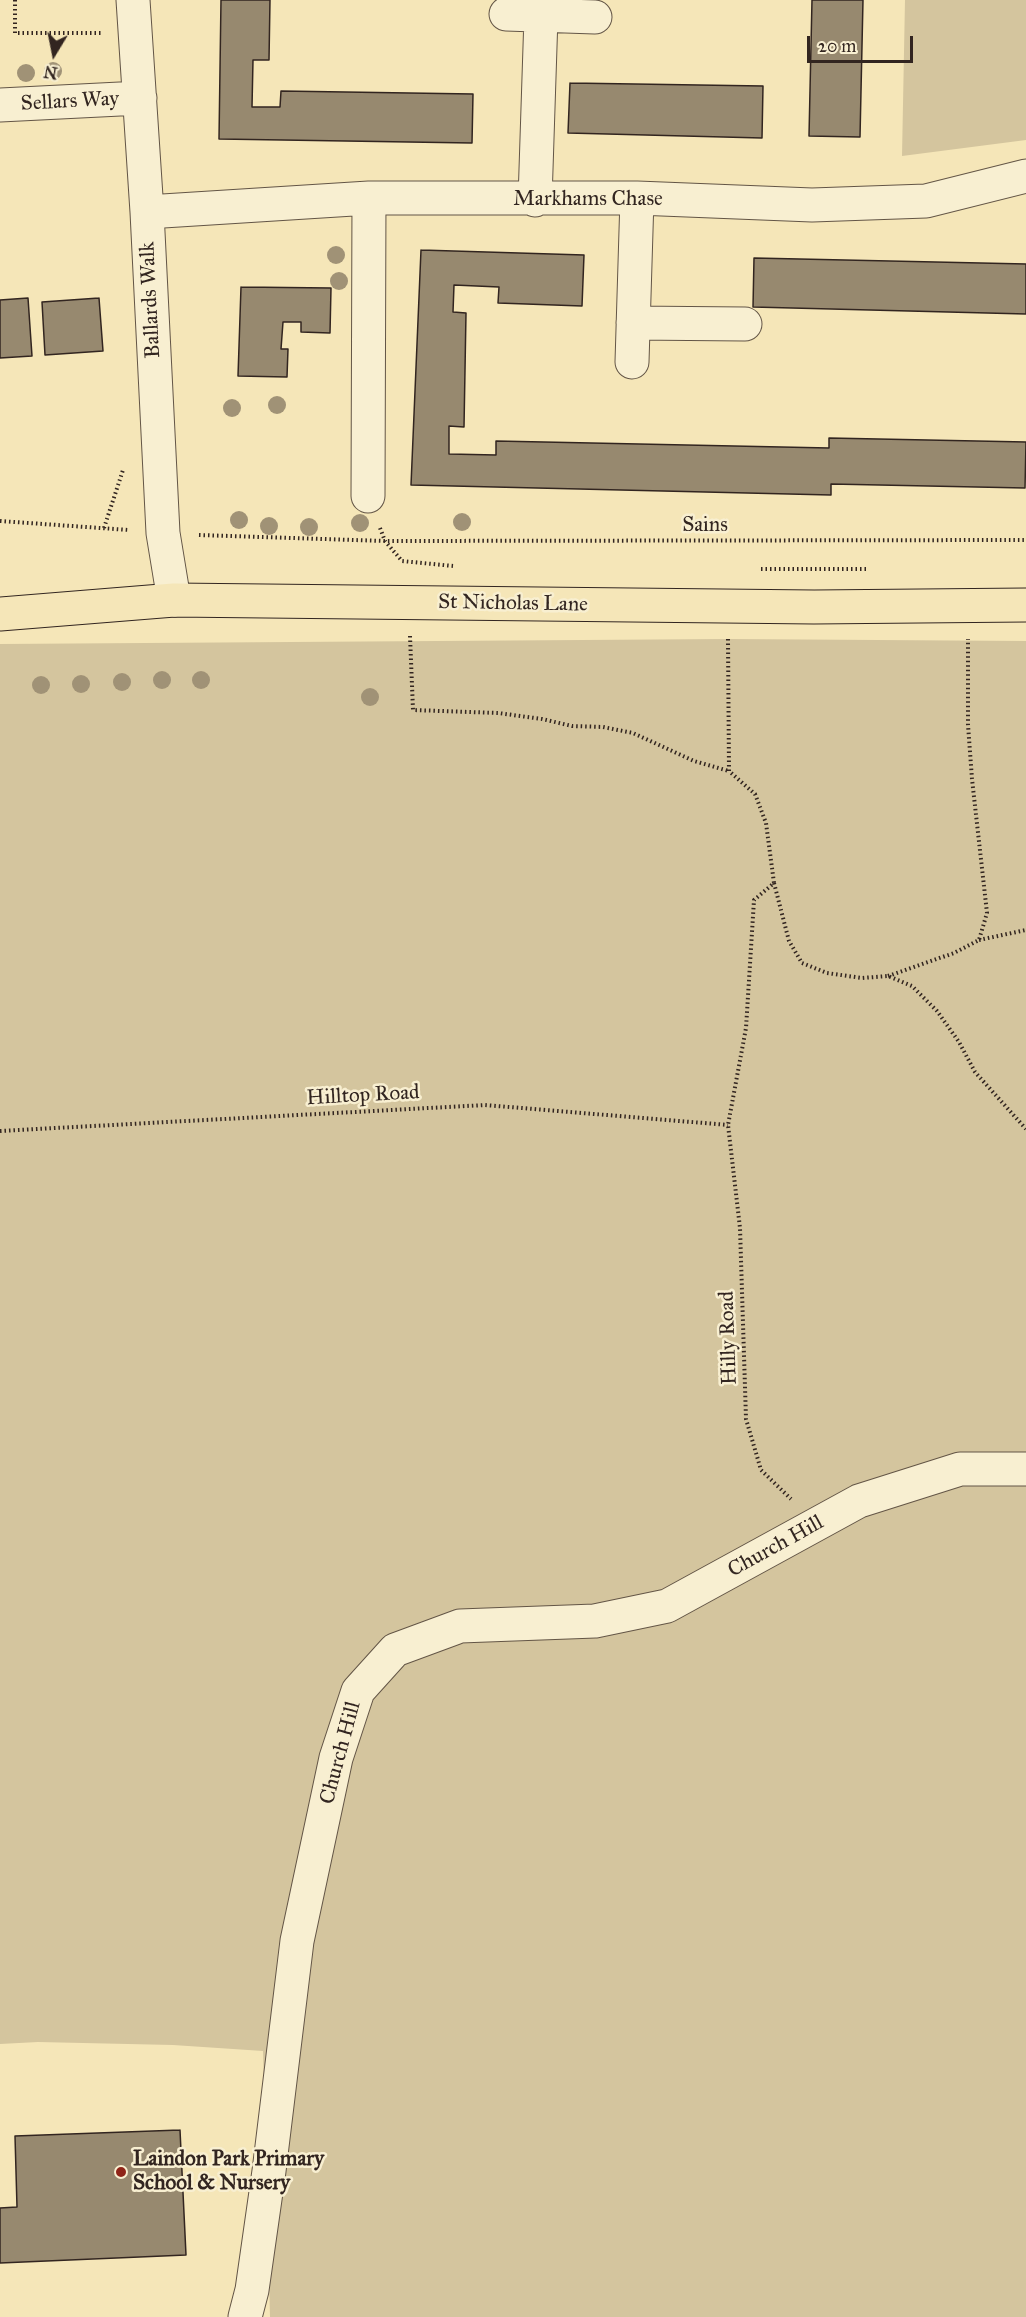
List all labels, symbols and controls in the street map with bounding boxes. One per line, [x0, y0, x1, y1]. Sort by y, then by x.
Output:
north arrow [24, 24, 84, 84]
scale bar [810, 24, 916, 62]
text: 20 m [818, 35, 856, 57]
text: N [42, 62, 59, 83]
street label: Sellars Way [20, 87, 120, 117]
street label: Markhams Chase [513, 187, 663, 213]
street label: Ballards Walk [135, 241, 167, 359]
street label: Sains [682, 513, 728, 539]
street label: St Nicholas Lane [438, 590, 588, 618]
street label: Hilltop Road [306, 1080, 420, 1112]
street label: Hilly Road [715, 1291, 743, 1385]
street label: Church Hill [724, 1510, 828, 1584]
street label: Church Hill [315, 1699, 367, 1807]
place label: Laindon Park Primary School & Nursery [133, 2147, 324, 2197]
marker: Laindon Park Primary School & Nursery [114, 2165, 128, 2179]

